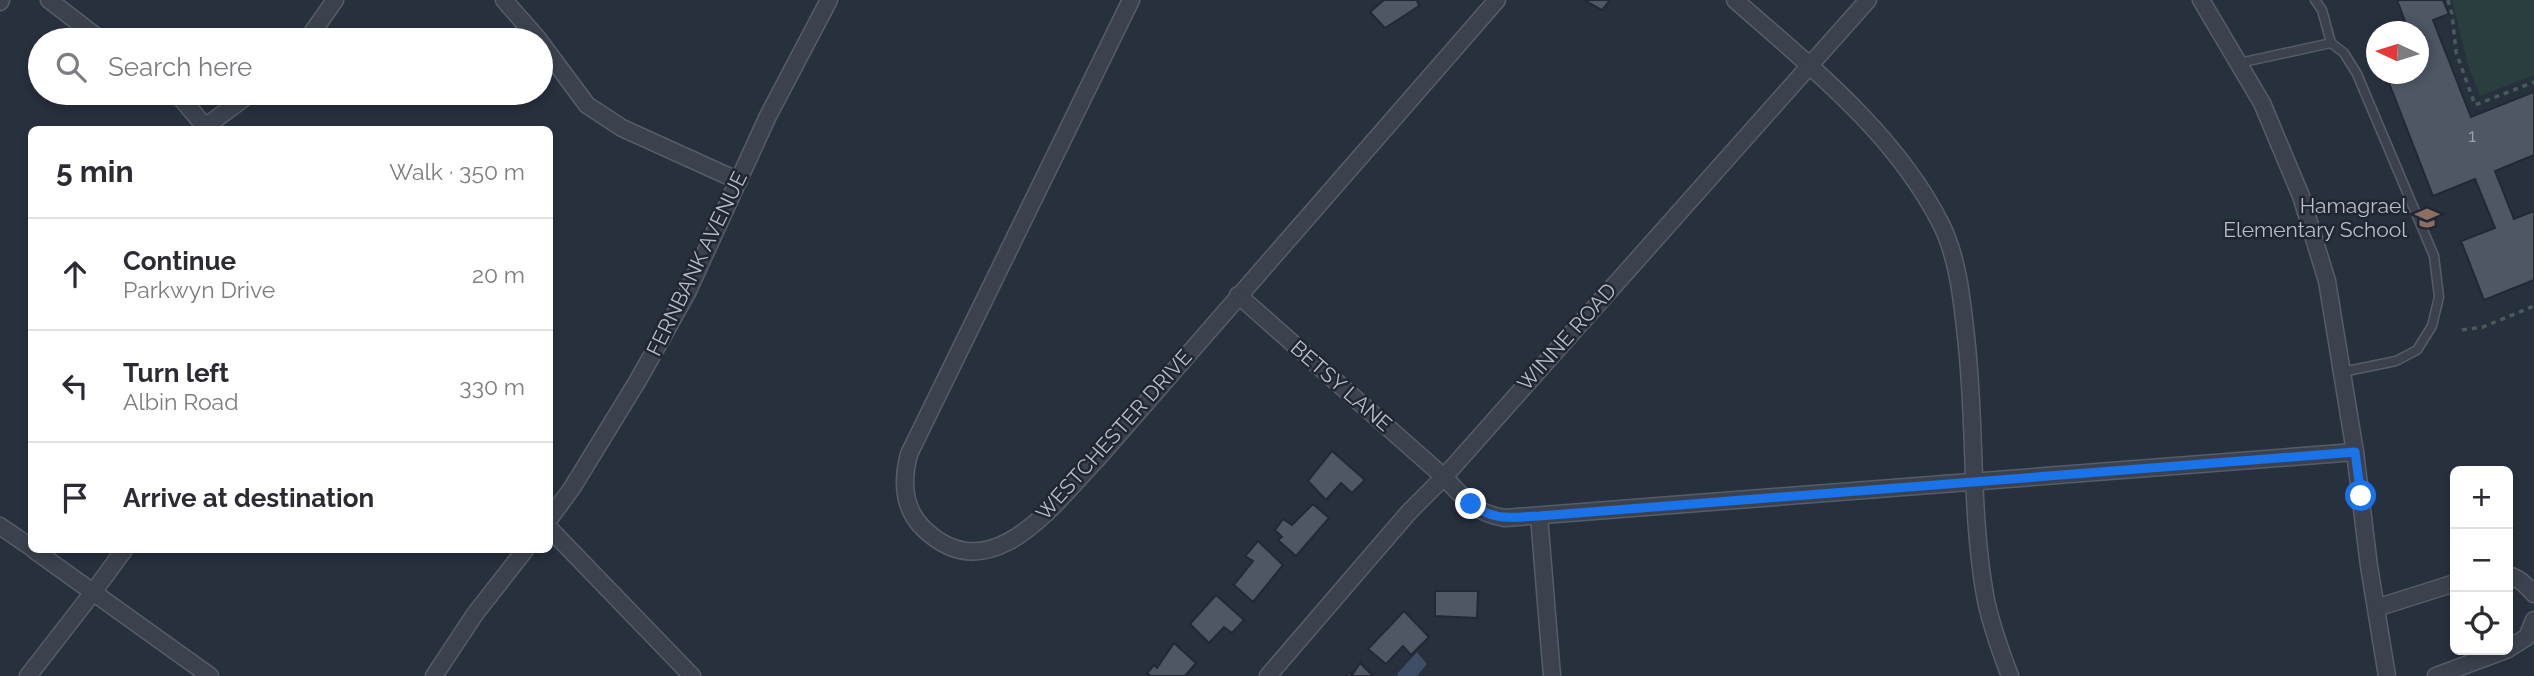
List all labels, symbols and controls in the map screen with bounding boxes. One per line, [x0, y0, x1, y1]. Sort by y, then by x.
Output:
north arrow [2366, 21, 2429, 84]
search box [28, 28, 553, 105]
icon: search [52, 48, 90, 86]
text: Search here [108, 52, 252, 82]
house number: 1 [2468, 125, 2476, 146]
text: 5 min [56, 154, 134, 189]
text: Walk · 350 m [389, 158, 525, 185]
street label: FERNBANK AVENUE [641, 168, 752, 360]
place label: Hamagrael Elementary School [2223, 193, 2407, 242]
school or university icon: Hamagrael Elementary School [2413, 204, 2441, 232]
text: Continue [123, 246, 236, 276]
icon: ahead [56, 255, 94, 293]
text: 20 m [472, 261, 525, 288]
text: Parkwyn Drive [123, 276, 275, 303]
street label: WINNE ROAD [1512, 278, 1621, 396]
street label: BETSY LANE [1286, 335, 1397, 436]
street label: WESTCHESTER DRIVE [1031, 344, 1197, 525]
text: Turn left [123, 358, 229, 388]
icon: left [56, 367, 94, 405]
text: 330 m [459, 373, 525, 400]
text: Albin Road [123, 388, 238, 415]
map controls [2450, 466, 2513, 655]
button: + [2450, 466, 2513, 529]
icon: arrive [56, 479, 94, 517]
route start [2345, 480, 2376, 511]
text: Arrive at destination [123, 483, 374, 513]
route end [1455, 488, 1486, 519]
button: − [2450, 529, 2513, 592]
button: locate [2450, 592, 2513, 655]

